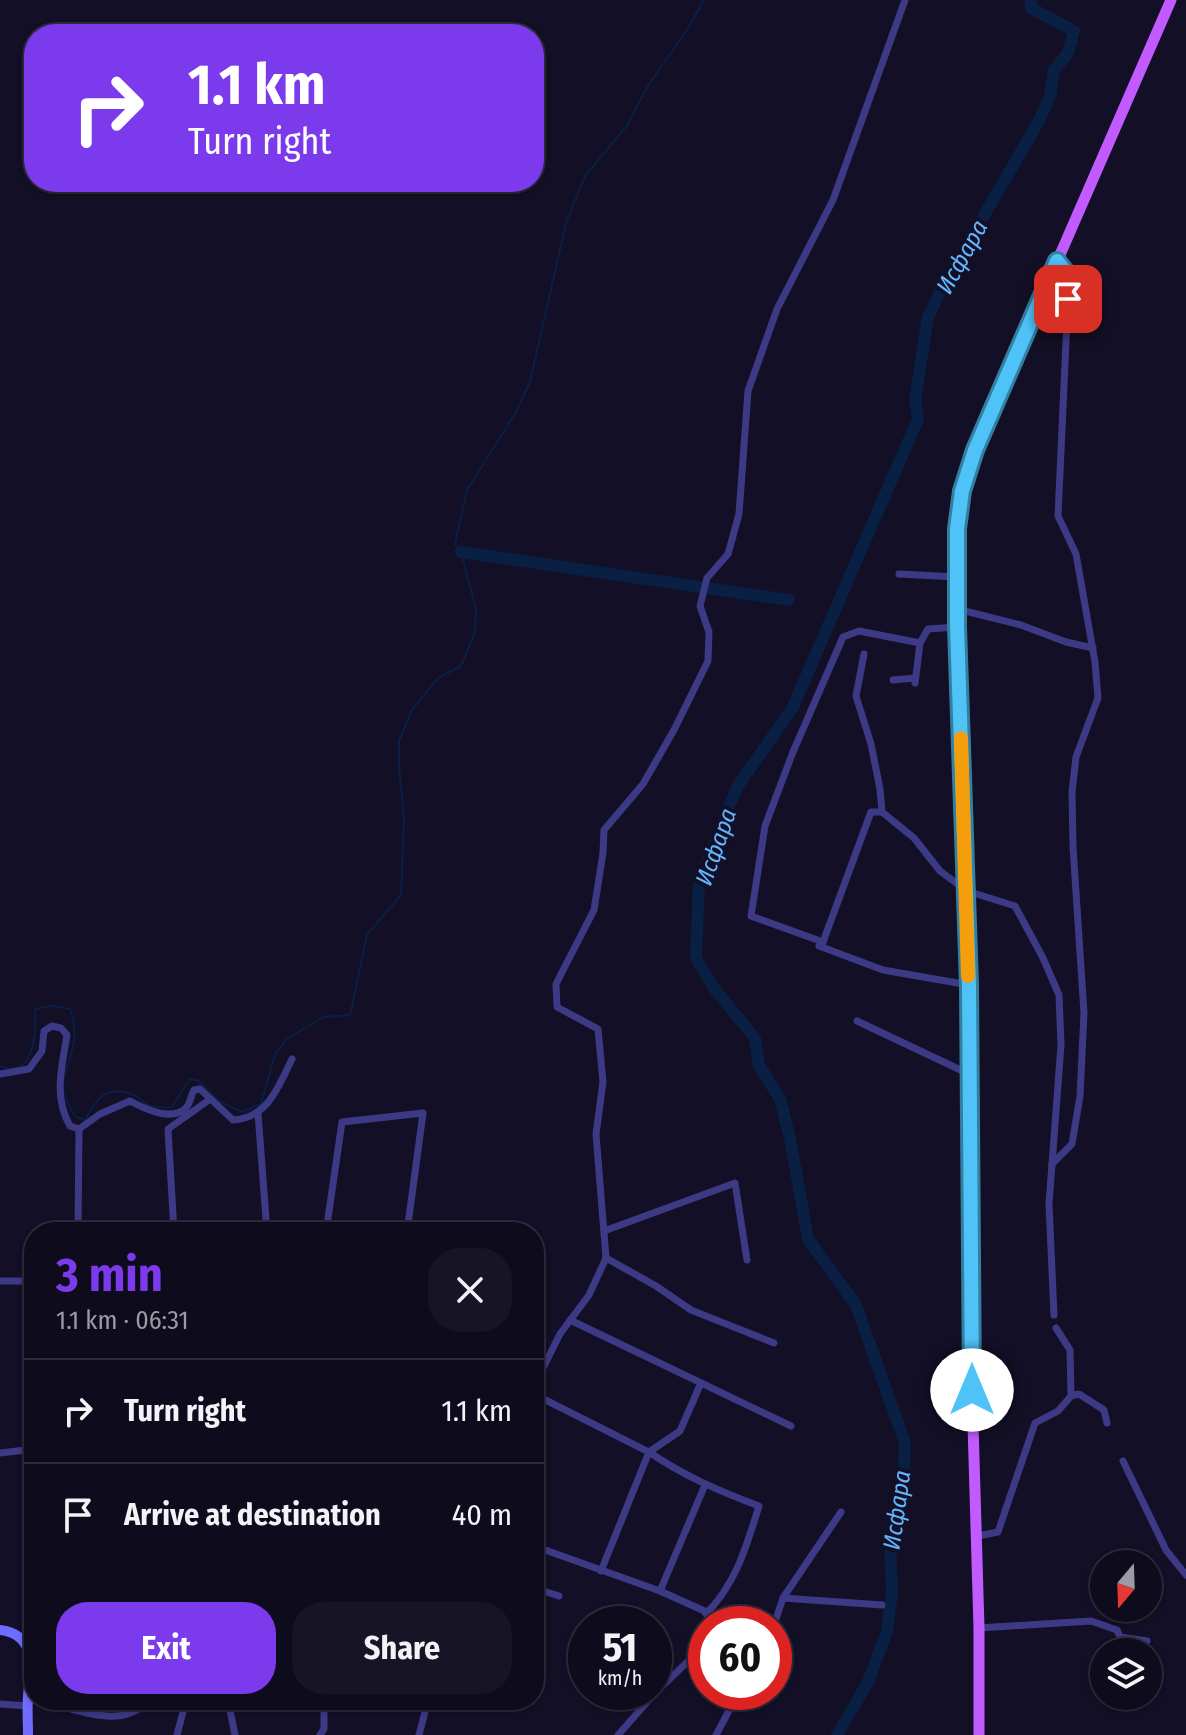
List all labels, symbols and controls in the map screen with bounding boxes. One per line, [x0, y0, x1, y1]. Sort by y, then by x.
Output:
text: 1.1 km [188, 52, 325, 119]
icon: right [56, 56, 160, 160]
text: Turn right [188, 120, 331, 164]
water label: Исфара [930, 215, 994, 299]
pin [1034, 265, 1102, 333]
icon: arrive [1046, 277, 1090, 321]
water label: Исфара [690, 805, 742, 889]
text: 3 min [56, 1246, 163, 1304]
button: close [428, 1248, 512, 1332]
text: 1.1 km · 06:31 [56, 1305, 189, 1336]
position arrow [930, 1348, 1014, 1432]
icon: right [56, 1389, 100, 1433]
text: Turn right [124, 1393, 246, 1429]
text: 1.1 km [441, 1393, 512, 1429]
water label: Исфара [878, 1469, 916, 1551]
icon: arrive [56, 1493, 100, 1537]
text: Arrive at destination [124, 1497, 381, 1533]
text: 40 m [452, 1497, 512, 1533]
north arrow [1090, 1550, 1162, 1622]
map controls [1090, 1550, 1162, 1710]
button: Exit [56, 1602, 276, 1694]
button: Share [292, 1602, 512, 1694]
speed limit sign: 60 [688, 1606, 792, 1710]
text: 51 [603, 1624, 637, 1672]
button: layers [1090, 1638, 1162, 1710]
text: km/h [598, 1666, 642, 1690]

